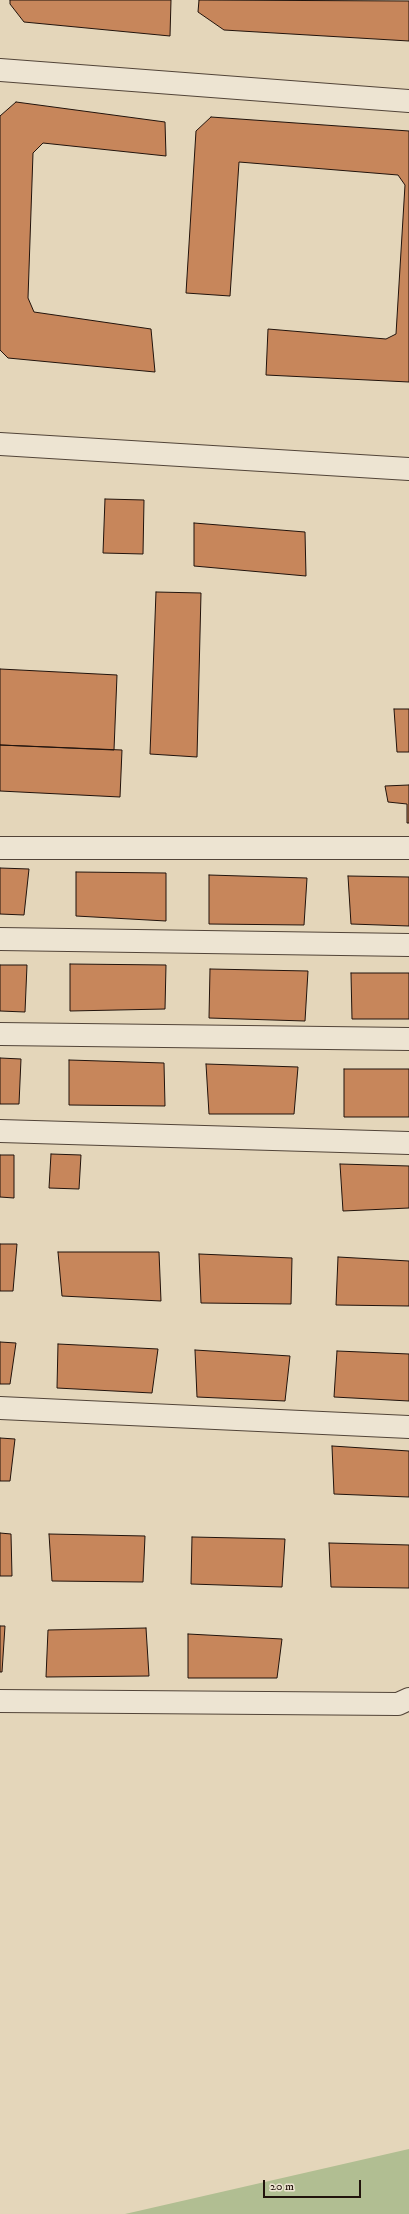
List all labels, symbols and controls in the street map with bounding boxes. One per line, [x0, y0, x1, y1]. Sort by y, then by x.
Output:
scale bar [265, 2172, 363, 2198]
text: 20 m [270, 2179, 294, 2194]

